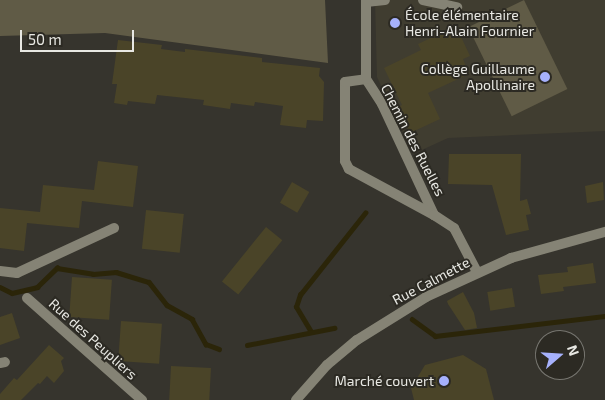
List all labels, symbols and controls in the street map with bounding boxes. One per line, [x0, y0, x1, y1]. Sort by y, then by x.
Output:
place label: École élémentaire Henri-Alain Fournier [405, 7, 534, 40]
marker: École élémentaire Henri-Alain Fournier [389, 17, 401, 29]
scale bar [22, 20, 136, 52]
text: 50 m [28, 30, 62, 48]
place label: Collège Guillaume Apollinaire [421, 61, 535, 94]
marker: Collège Guillaume Apollinaire [539, 71, 551, 83]
street label: Chemin des Ruelles [377, 81, 449, 199]
street label: Rue Calmette [390, 254, 472, 308]
street label: Rue des Peupliers [45, 295, 141, 383]
north arrow [535, 330, 585, 380]
text: N [564, 343, 583, 358]
place label: Marché couvert [335, 373, 434, 389]
marker: Marché couvert [438, 375, 450, 387]

